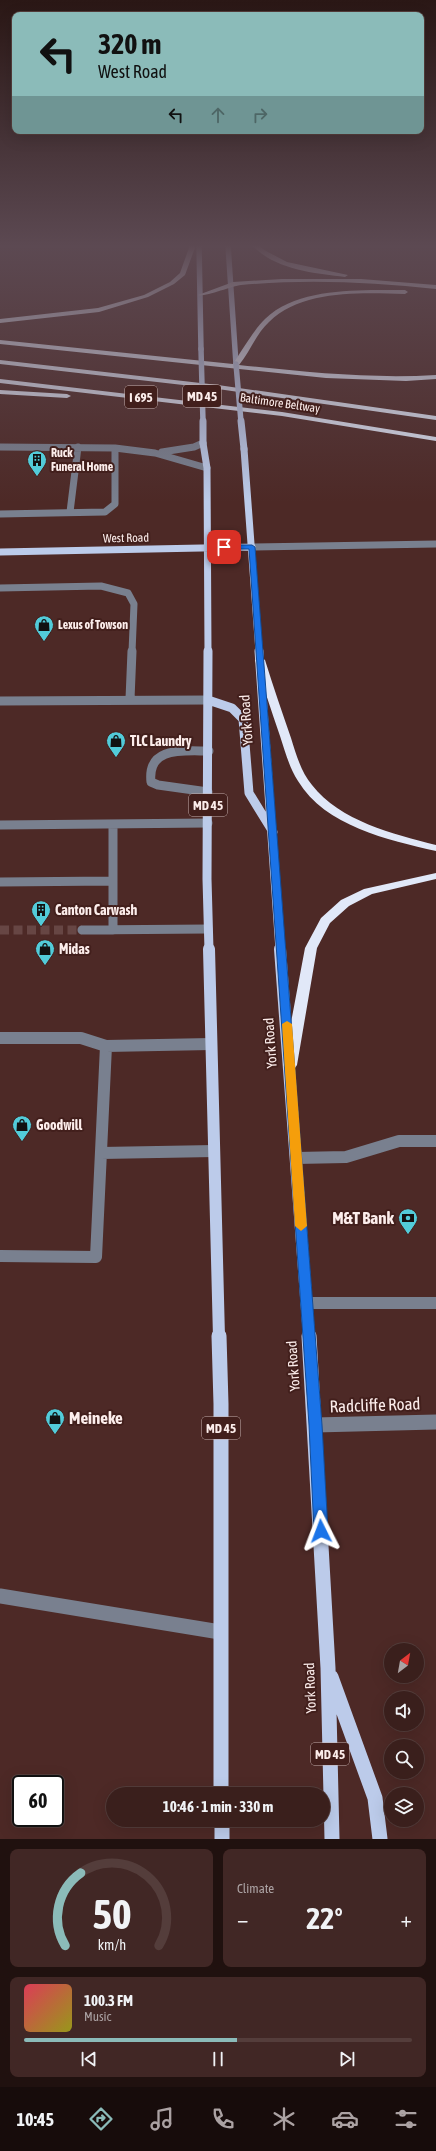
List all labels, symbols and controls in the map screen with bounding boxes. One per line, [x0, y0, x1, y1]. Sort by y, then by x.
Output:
icon: left [32, 28, 84, 80]
text: 320 m [98, 28, 161, 60]
text: West Road [98, 61, 167, 82]
icon: left [165, 104, 187, 126]
icon: ahead [207, 104, 229, 126]
icon: right [249, 104, 271, 126]
road number: MD 45 [183, 385, 221, 407]
road number: I 695 [125, 386, 157, 408]
street label: Baltimore Beltway [239, 390, 321, 416]
place label: Ruck Funeral Home [51, 446, 114, 474]
building icon: Ruck Funeral Home [26, 449, 48, 477]
pin [207, 530, 241, 564]
street label: West Road [103, 531, 149, 545]
icon: arrive [213, 536, 235, 558]
shop icon: Lexus of Towson [33, 614, 55, 642]
place label: Lexus of Towson [58, 618, 128, 632]
street label: York Road [236, 694, 256, 746]
shop icon: TLC Laundry [105, 730, 127, 758]
place label: TLC Laundry [130, 733, 192, 749]
road number: MD 45 [189, 794, 227, 816]
building icon: Canton Carwash [30, 899, 52, 927]
place label: Canton Carwash [55, 902, 137, 918]
shop icon: Midas [34, 938, 56, 966]
place label: Midas [59, 941, 90, 957]
street label: York Road [260, 1017, 280, 1069]
shop icon: Goodwill [11, 1114, 33, 1142]
place label: Goodwill [36, 1117, 83, 1133]
bank icon: M&T Bank [397, 1207, 419, 1235]
place label: M&T Bank [332, 1208, 395, 1228]
street label: York Road [283, 1340, 303, 1392]
street label: Radcliffe Road [329, 1393, 421, 1417]
shop icon: Meineke [44, 1407, 66, 1435]
place label: Meineke [69, 1408, 123, 1428]
road number: MD 45 [202, 1417, 240, 1439]
position arrow [300, 1510, 342, 1552]
north arrow [384, 1643, 424, 1683]
map controls [384, 1643, 424, 1827]
street label: York Road [301, 1662, 319, 1714]
button: sound [384, 1691, 424, 1731]
button: search [384, 1739, 424, 1779]
road number: MD 45 [311, 1743, 349, 1765]
speed limit sign: 60 [12, 1775, 64, 1827]
button: layers [384, 1787, 424, 1827]
text: 10:46 · 1 min · 330 m [163, 1798, 273, 1815]
text: Climate [237, 1881, 274, 1896]
text: 50 [92, 1890, 131, 1938]
text: 22° [306, 1901, 343, 1935]
text: − [237, 1906, 248, 1932]
text: + [401, 1906, 412, 1932]
text: km/h [97, 1937, 126, 1953]
text: 100.3 FM [84, 1992, 133, 2009]
text: Music [84, 2009, 111, 2024]
icon: previous [78, 2048, 100, 2070]
icon: pause [207, 2048, 229, 2070]
icon: next [336, 2048, 358, 2070]
icon: directions [87, 2105, 115, 2133]
icon: music [148, 2105, 176, 2133]
icon: phone [209, 2105, 237, 2133]
icon: climate [270, 2105, 298, 2133]
icon: car [331, 2105, 359, 2133]
icon: filters [392, 2105, 420, 2133]
text: 10:45 [16, 2109, 54, 2130]

